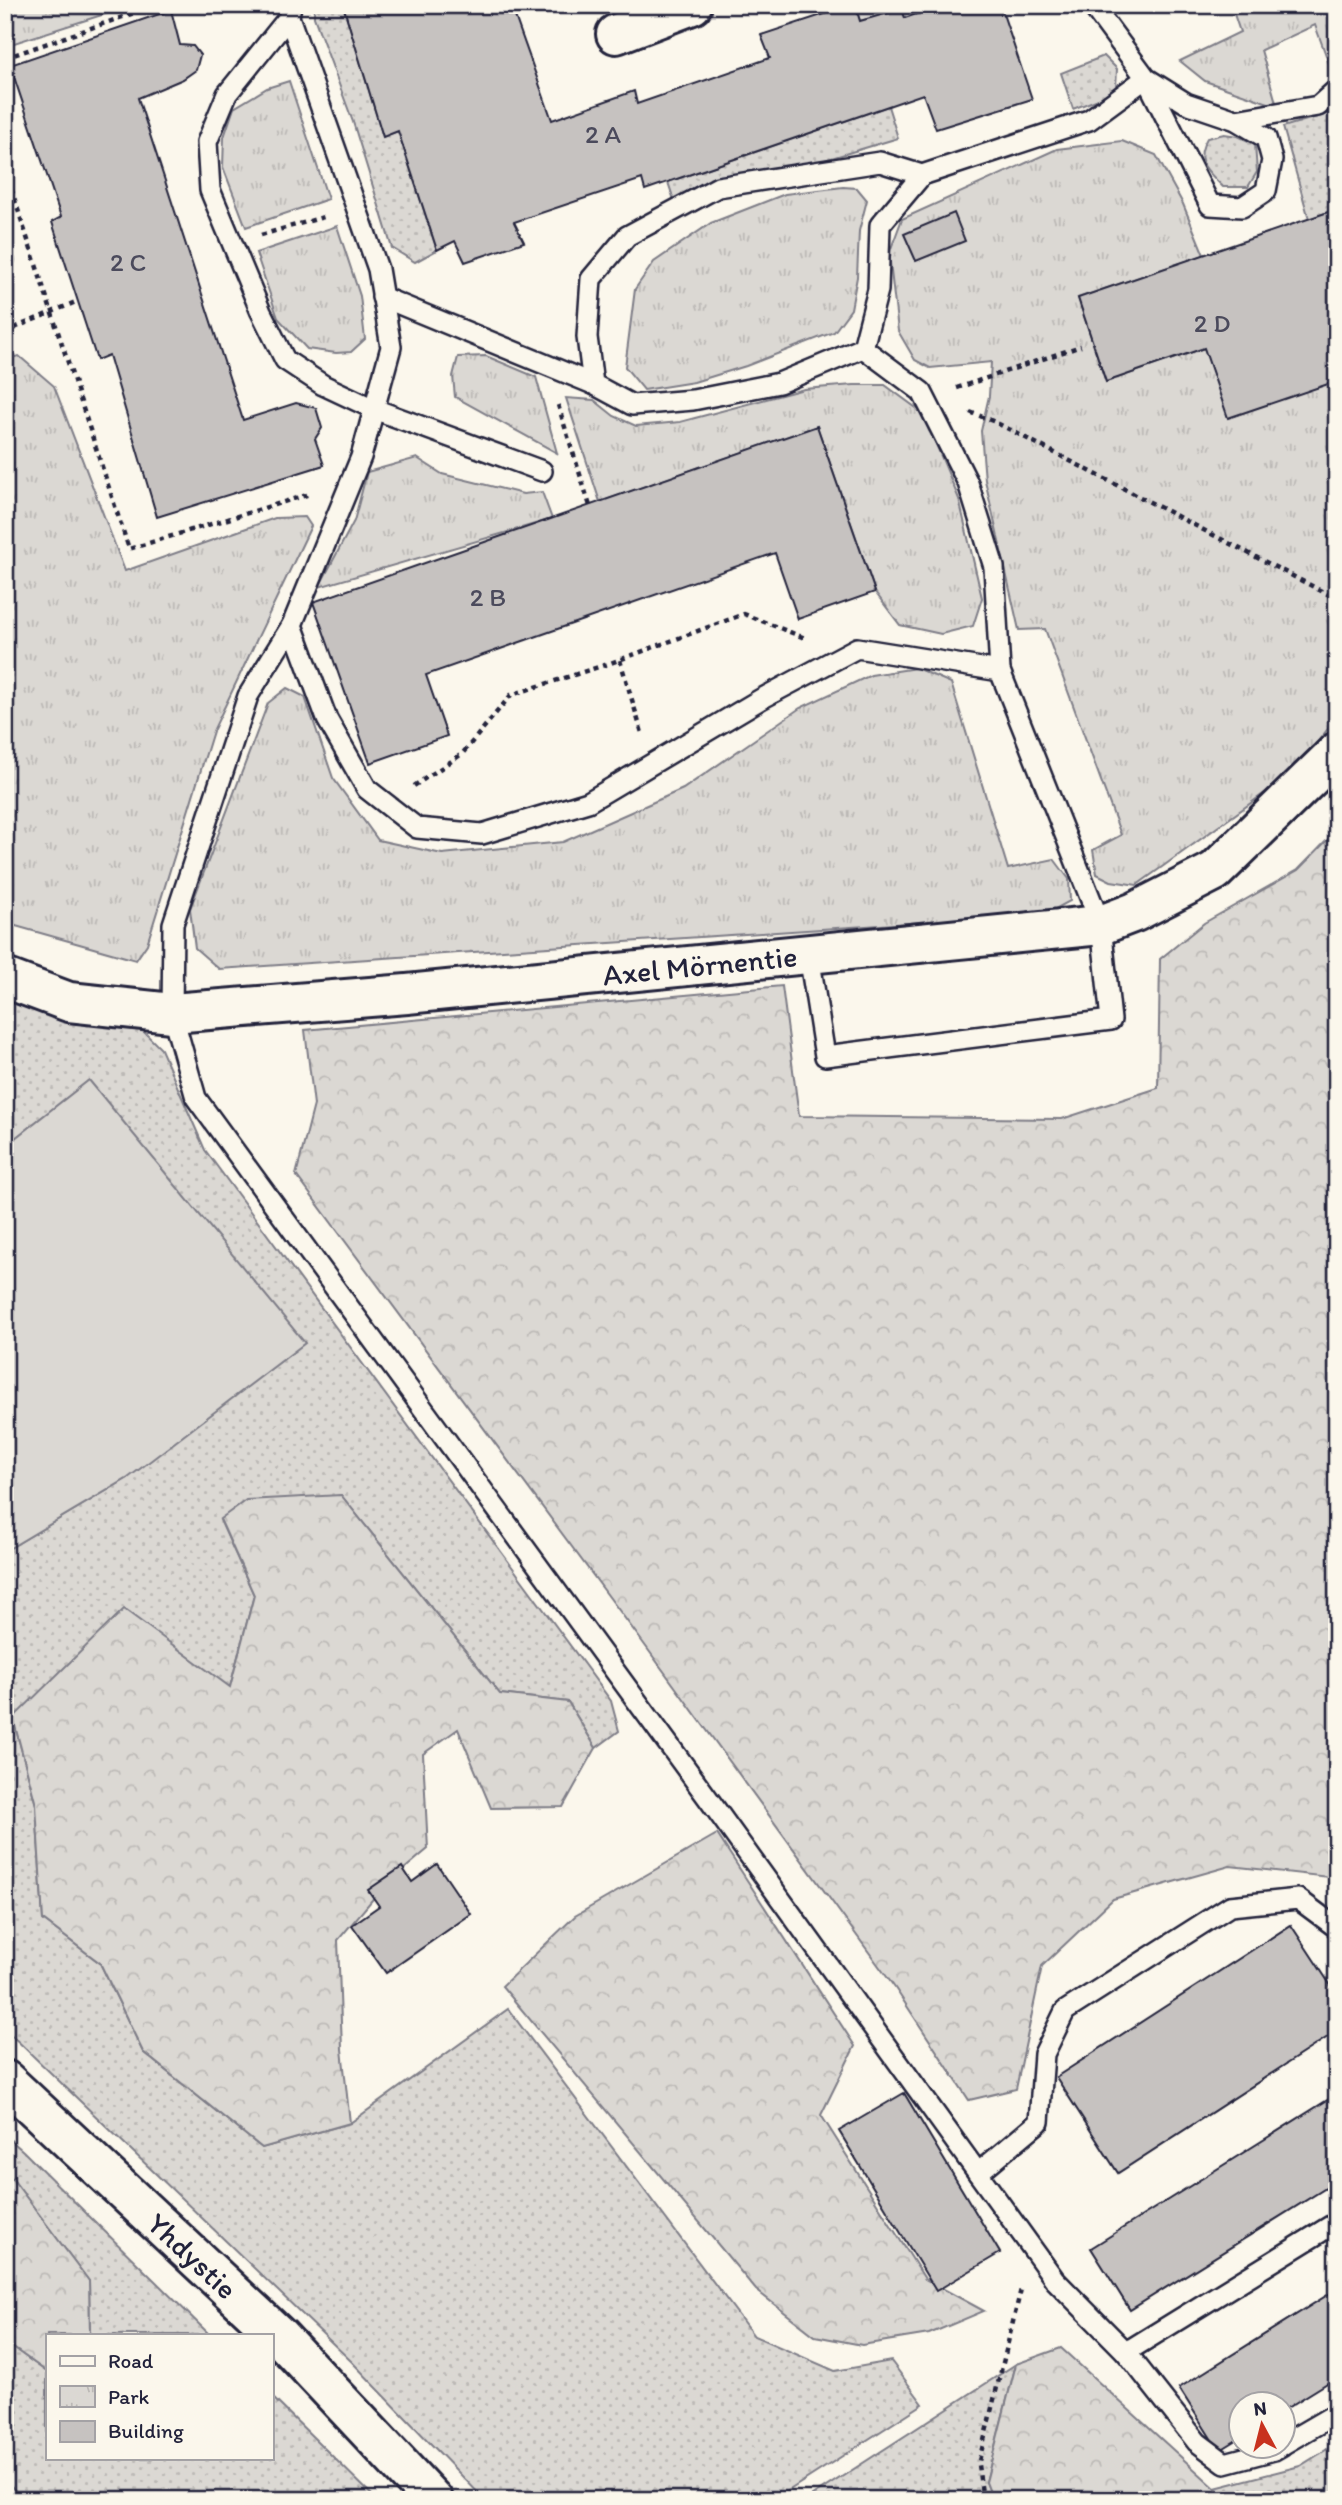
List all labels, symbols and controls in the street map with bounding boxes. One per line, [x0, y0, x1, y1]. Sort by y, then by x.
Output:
house number: 2 A [585, 118, 621, 150]
house number: 2 C [110, 246, 146, 278]
house number: 2 D [1194, 307, 1230, 339]
house number: 2 B [470, 581, 506, 613]
street label: Axel Mörnentie [601, 937, 799, 993]
street label: Yhdystie [140, 2204, 246, 2307]
legend [46, 2334, 273, 2460]
text: Road [108, 2348, 154, 2373]
text: Park [108, 2384, 150, 2409]
north arrow [1226, 2390, 1296, 2460]
text: N [1252, 2396, 1268, 2421]
text: Building [108, 2418, 184, 2443]

